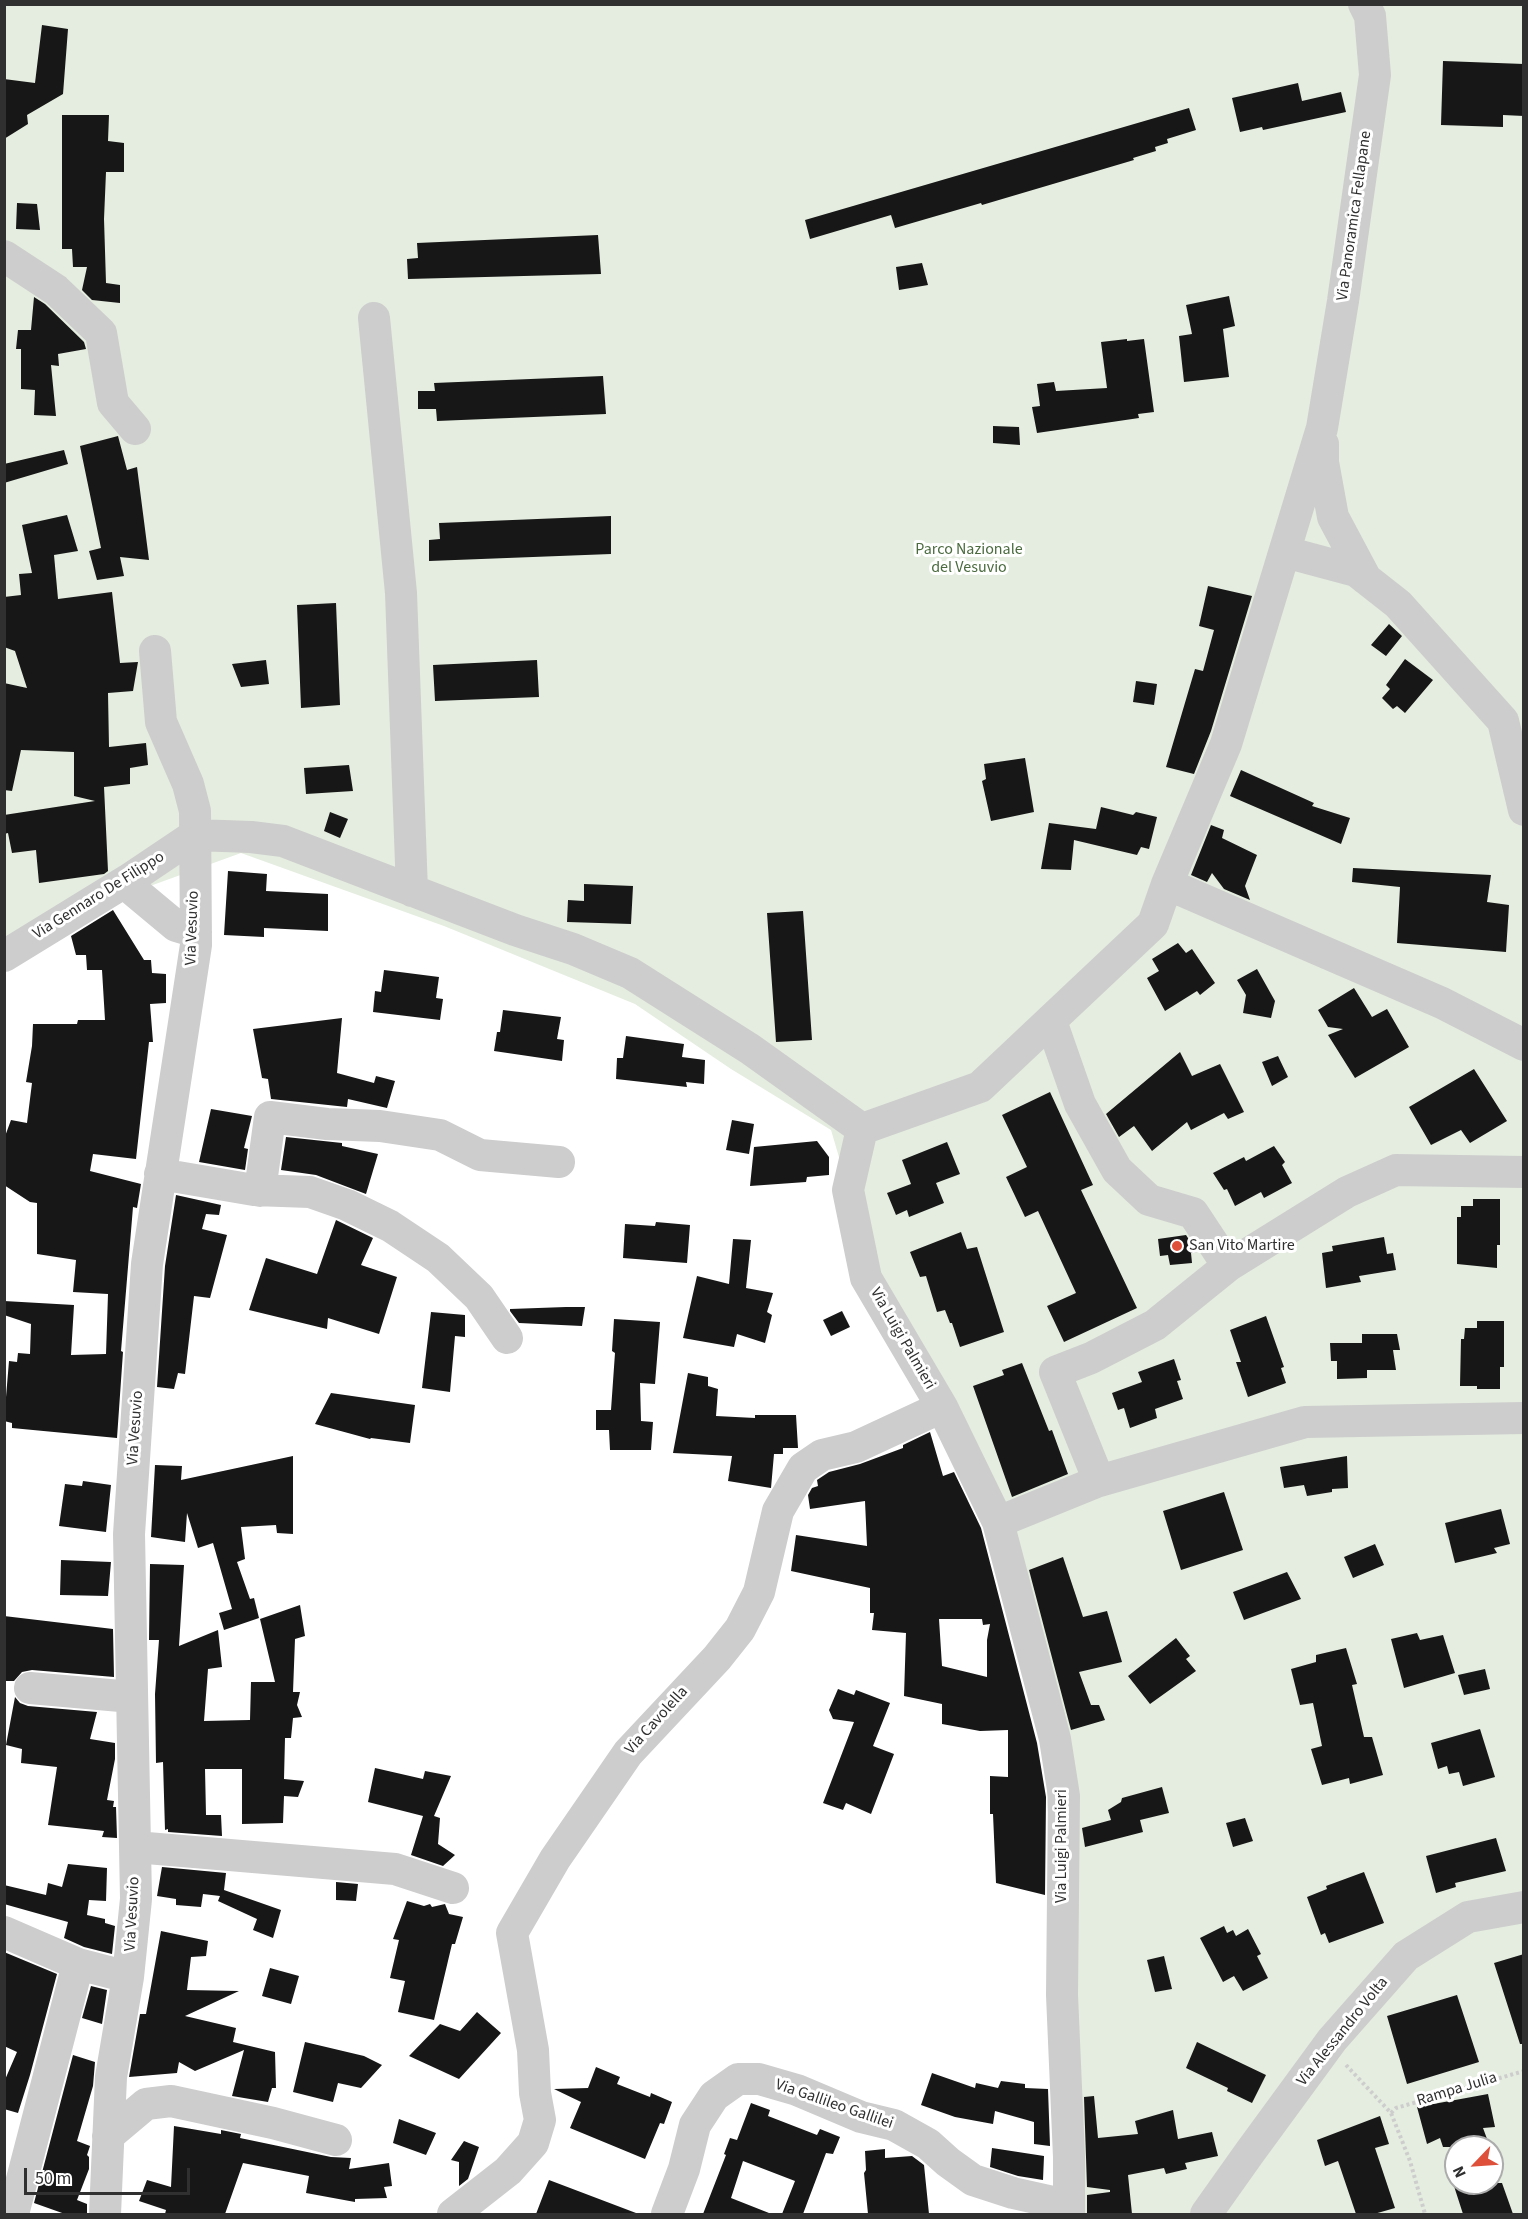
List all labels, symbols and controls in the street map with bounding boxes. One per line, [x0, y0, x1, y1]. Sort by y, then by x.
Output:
street label: Via Panoramica Fellapane [1334, 130, 1376, 302]
park label: Parco Nazionale del Vesuvio [915, 540, 1023, 578]
street label: Via Gennaro De Filippo [30, 848, 168, 944]
street label: Via Vesuvio [182, 890, 204, 966]
place label: San Vito Martire [1189, 1236, 1295, 1256]
marker: San Vito Martire [1170, 1239, 1184, 1253]
street label: Via Luigi Palmieri [865, 1285, 939, 1393]
street label: Via Vesuvio [124, 1390, 148, 1466]
street label: Via Cavolella [621, 1683, 693, 1759]
street label: Via Luigi Palmieri [1052, 1789, 1072, 1903]
street label: Via Vesuvio [121, 1876, 145, 1952]
street label: Via Alessandro Volta [1293, 1974, 1393, 2090]
street label: Rampa Julia [1415, 2069, 1499, 2111]
street label: Via Gallileo Gallilei [773, 2076, 895, 2134]
north arrow [1444, 2135, 1504, 2195]
scale bar [27, 2156, 194, 2194]
text: N [1447, 2162, 1472, 2181]
text: 50 m [35, 2166, 71, 2191]

